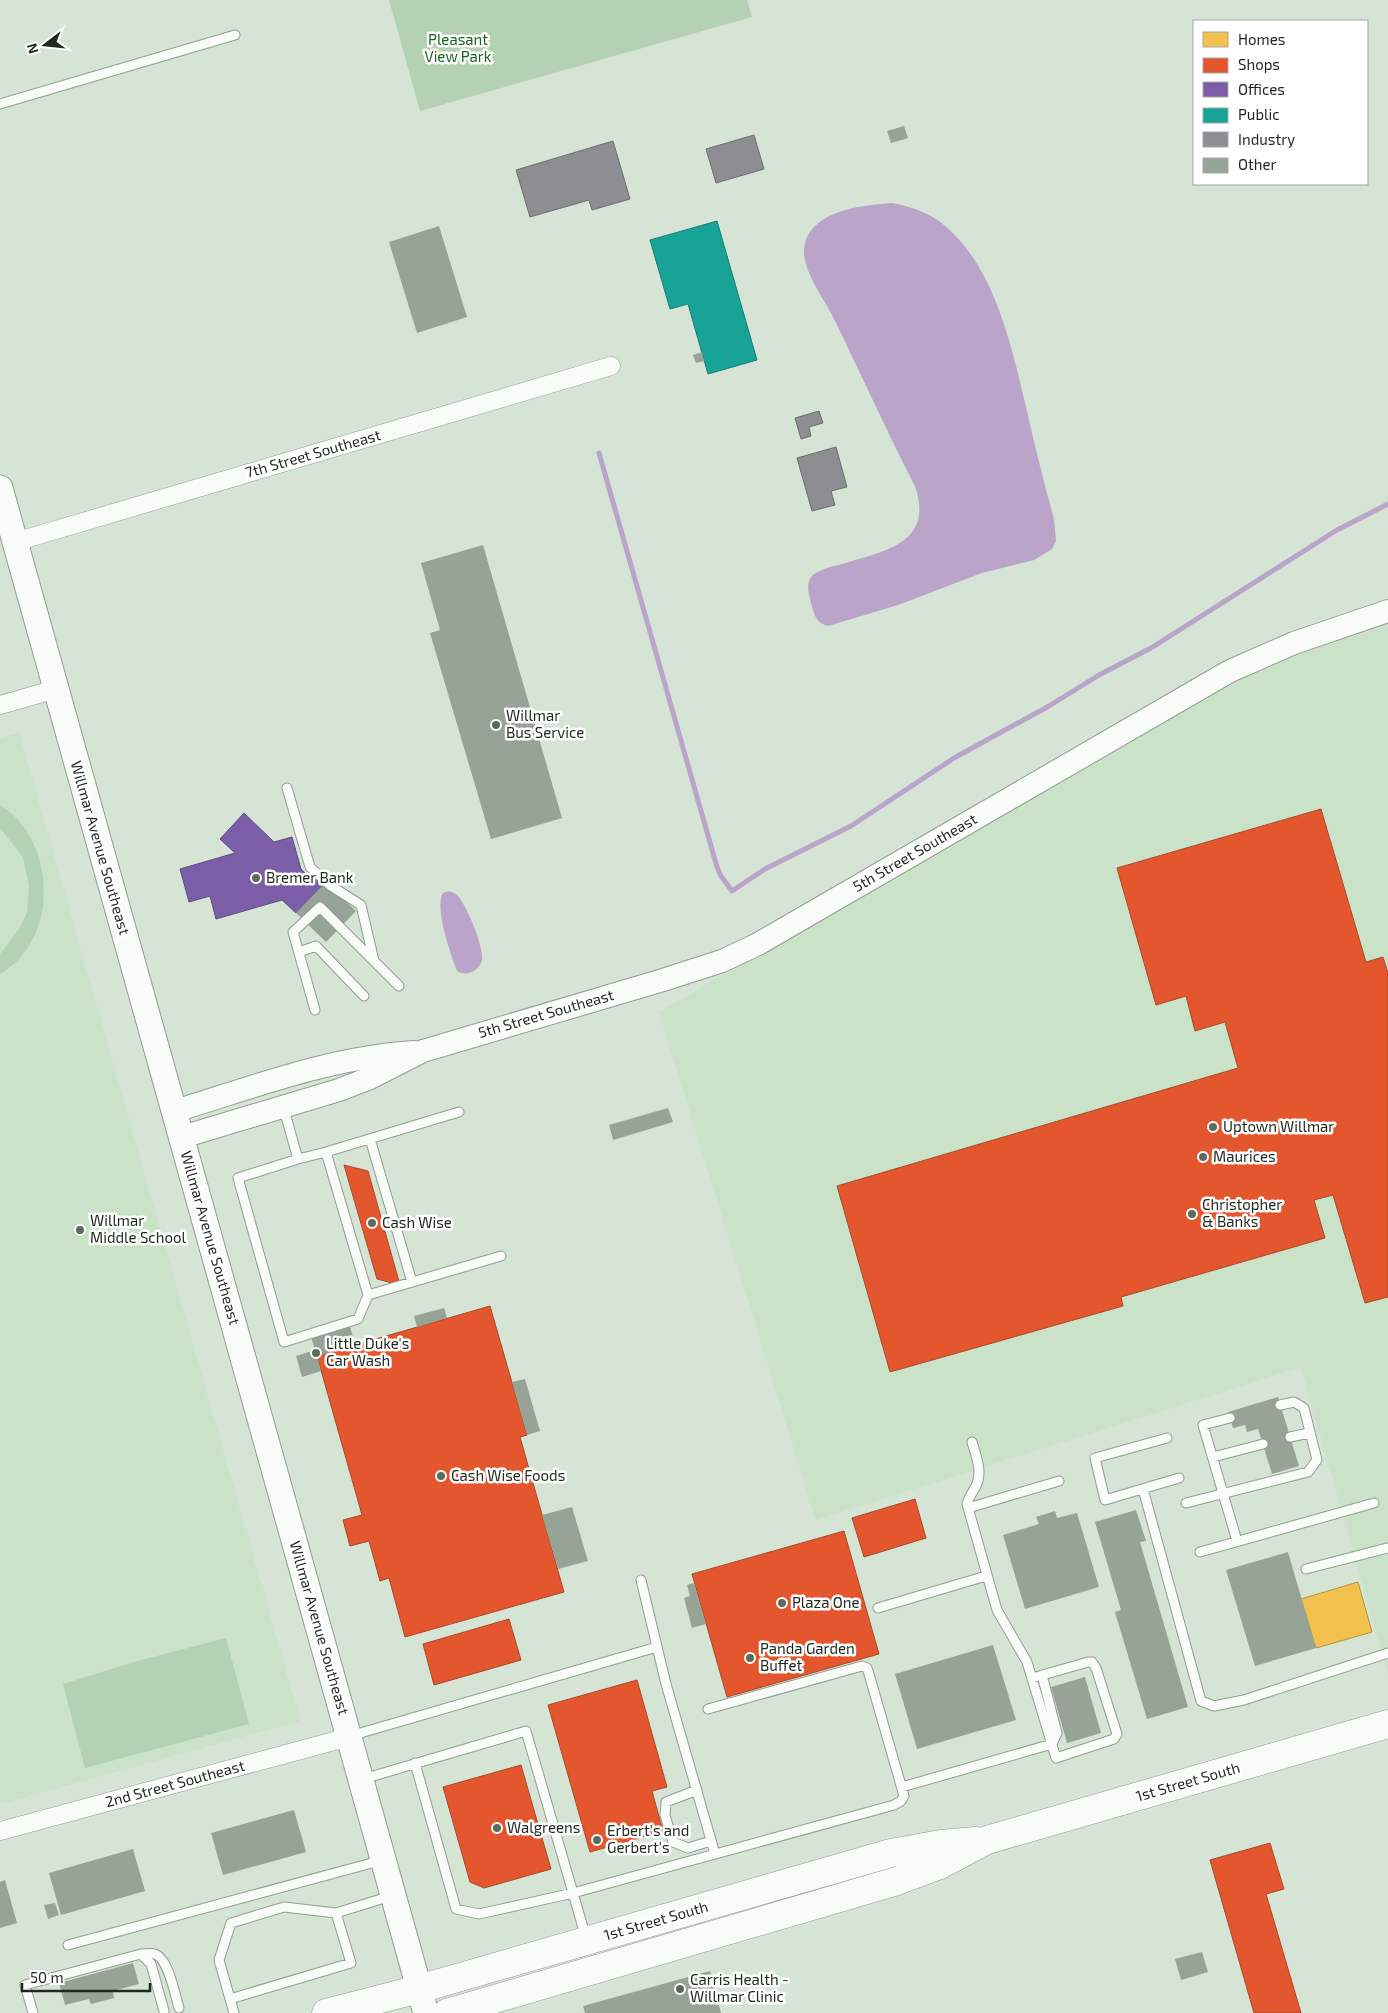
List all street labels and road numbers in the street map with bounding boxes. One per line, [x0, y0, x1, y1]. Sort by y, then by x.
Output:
street label: 7th Street Southeast [243, 425, 383, 481]
street label: Willmar Avenue Southeast [67, 759, 135, 937]
street label: 5th Street Southeast [849, 809, 980, 895]
street label: 5th Street Southeast [476, 985, 616, 1041]
street label: Willmar Avenue Southeast [177, 1149, 245, 1327]
street label: Willmar Avenue Southeast [286, 1539, 354, 1717]
street label: 2nd Street Southeast [103, 1756, 247, 1810]
street label: 1st Street South [1134, 1758, 1242, 1805]
street label: 1st Street South [602, 1897, 710, 1944]

